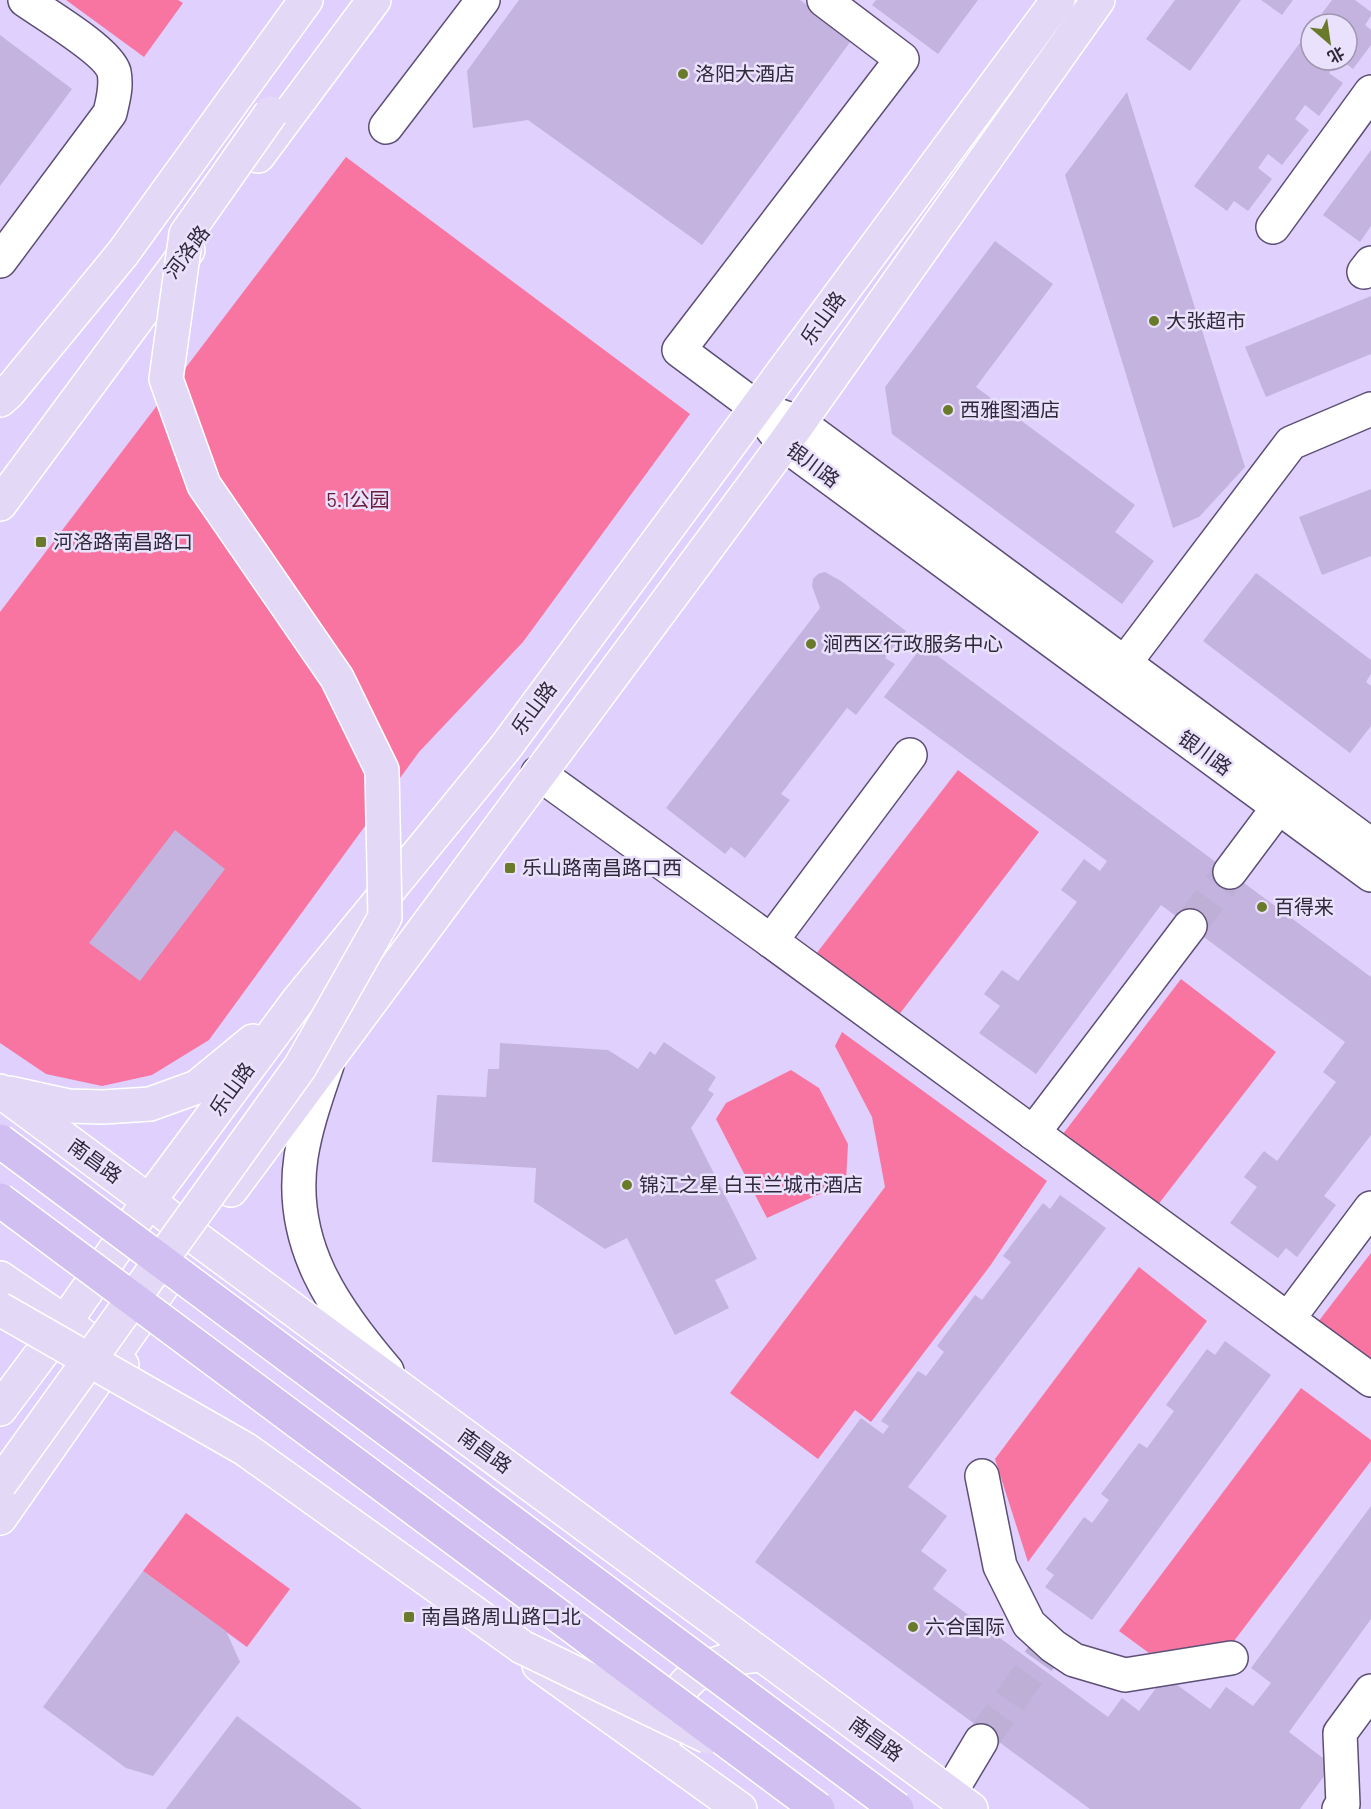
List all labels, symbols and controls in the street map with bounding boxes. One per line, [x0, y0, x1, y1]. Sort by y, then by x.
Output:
north arrow [1299, 12, 1359, 72]
text: 北 [1325, 43, 1348, 68]
place label: 洛阳大酒店 [695, 61, 795, 85]
marker: 洛阳大酒店 [676, 67, 690, 81]
street label: 河洛路 [159, 220, 214, 283]
street label: 乐山路 [795, 286, 850, 349]
place label: 大张超市 [1166, 308, 1246, 332]
marker: 大张超市 [1147, 314, 1161, 328]
place label: 西雅图酒店 [960, 397, 1060, 421]
marker: 西雅图酒店 [941, 403, 955, 417]
street label: 银川路 [782, 437, 845, 492]
park label: 5.1公园 [327, 487, 389, 511]
place label: 河洛路南昌路口 [53, 529, 193, 553]
marker: 河洛路南昌路口 [34, 535, 48, 549]
place label: 涧西区行政服务中心 [823, 631, 1003, 655]
marker: 涧西区行政服务中心 [804, 637, 818, 651]
street label: 乐山路 [506, 676, 561, 739]
street label: 银川路 [1174, 725, 1237, 780]
place label: 乐山路南昌路口西 [522, 855, 682, 879]
marker: 乐山路南昌路口西 [503, 861, 517, 875]
place label: 百得来 [1274, 894, 1334, 918]
marker: 百得来 [1255, 900, 1269, 914]
street label: 乐山路 [204, 1057, 259, 1120]
street label: 南昌路 [64, 1133, 127, 1188]
place label: 锦江之星 白玉兰城市酒店 [639, 1172, 863, 1196]
marker: 锦江之星 白玉兰城市酒店 [620, 1178, 634, 1192]
street label: 南昌路 [454, 1423, 517, 1478]
place label: 南昌路周山路口北 [421, 1604, 581, 1628]
marker: 南昌路周山路口北 [402, 1610, 416, 1624]
place label: 六合国际 [925, 1614, 1005, 1638]
marker: 六合国际 [906, 1620, 920, 1634]
street label: 南昌路 [845, 1711, 908, 1766]

